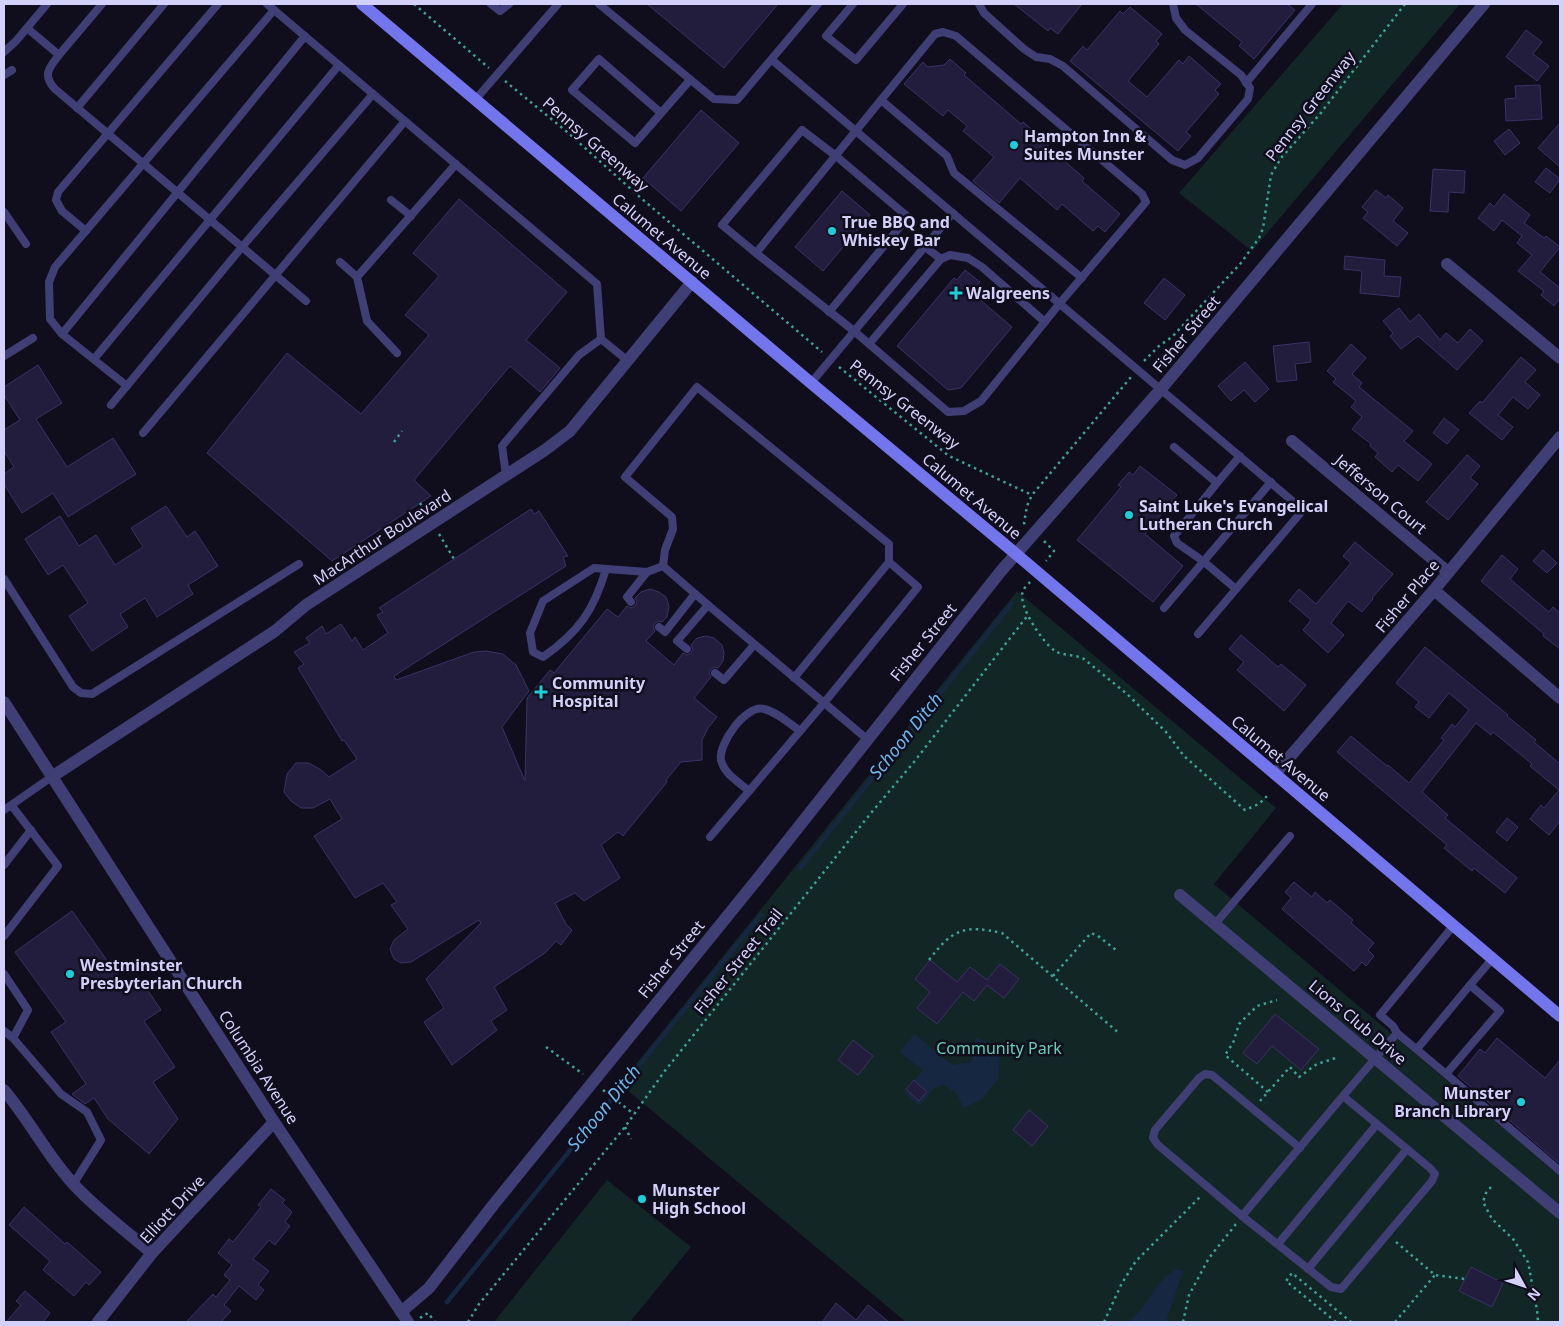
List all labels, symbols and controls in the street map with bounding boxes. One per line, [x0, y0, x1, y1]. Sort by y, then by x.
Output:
street label: Pennsy Greenway [1260, 46, 1360, 166]
street label: Pennsy Greenway [538, 92, 654, 197]
place label: Hampton Inn & Suites Munster [1024, 125, 1146, 165]
marker: Hampton Inn & Suites Munster [1008, 139, 1020, 151]
street label: Calumet Avenue [608, 188, 716, 284]
place label: True BBQ and Whiskey Bar [842, 211, 950, 251]
marker: True BBQ and Whiskey Bar [826, 225, 838, 237]
place label: Walgreens [966, 282, 1050, 304]
marker: Walgreens [950, 287, 962, 299]
street label: Fisher Street [1147, 291, 1225, 377]
street label: Pennsy Greenway [845, 354, 965, 454]
street label: Calumet Avenue [918, 448, 1026, 544]
street label: Jefferson Court [1329, 448, 1432, 539]
street label: MacArthur Boulevard [309, 484, 455, 590]
place label: Saint Luke's Evangelical Lutheran Church [1139, 495, 1328, 535]
marker: Saint Luke's Evangelical Lutheran Church [1123, 509, 1135, 521]
street label: Fisher Place [1370, 555, 1444, 637]
street label: Fisher Street [885, 598, 961, 686]
place label: Community Hospital [552, 672, 646, 712]
marker: Community Hospital [534, 685, 548, 699]
water label: Schoon Ditch [863, 687, 947, 783]
street label: Calumet Avenue [1227, 710, 1335, 806]
street label: Fisher Street Trail [688, 903, 788, 1019]
street label: Fisher Street [633, 915, 709, 1003]
place label: Westminster Presbyterian Church [80, 954, 242, 994]
marker: Westminster Presbyterian Church [64, 968, 76, 980]
street label: Lions Club Drive [1304, 974, 1412, 1070]
street label: Columbia Avenue [214, 1006, 304, 1128]
park label: Community Park [936, 1037, 1062, 1059]
water label: Schoon Ditch [561, 1059, 645, 1155]
place label: Munster Branch Library [1394, 1082, 1512, 1122]
marker: Munster Branch Library [1515, 1096, 1527, 1108]
street label: Elliott Drive [135, 1170, 209, 1248]
place label: Munster High School [652, 1179, 746, 1219]
marker: Munster High School [636, 1193, 648, 1205]
north arrow [1499, 1261, 1549, 1311]
text: N [1523, 1284, 1545, 1305]

